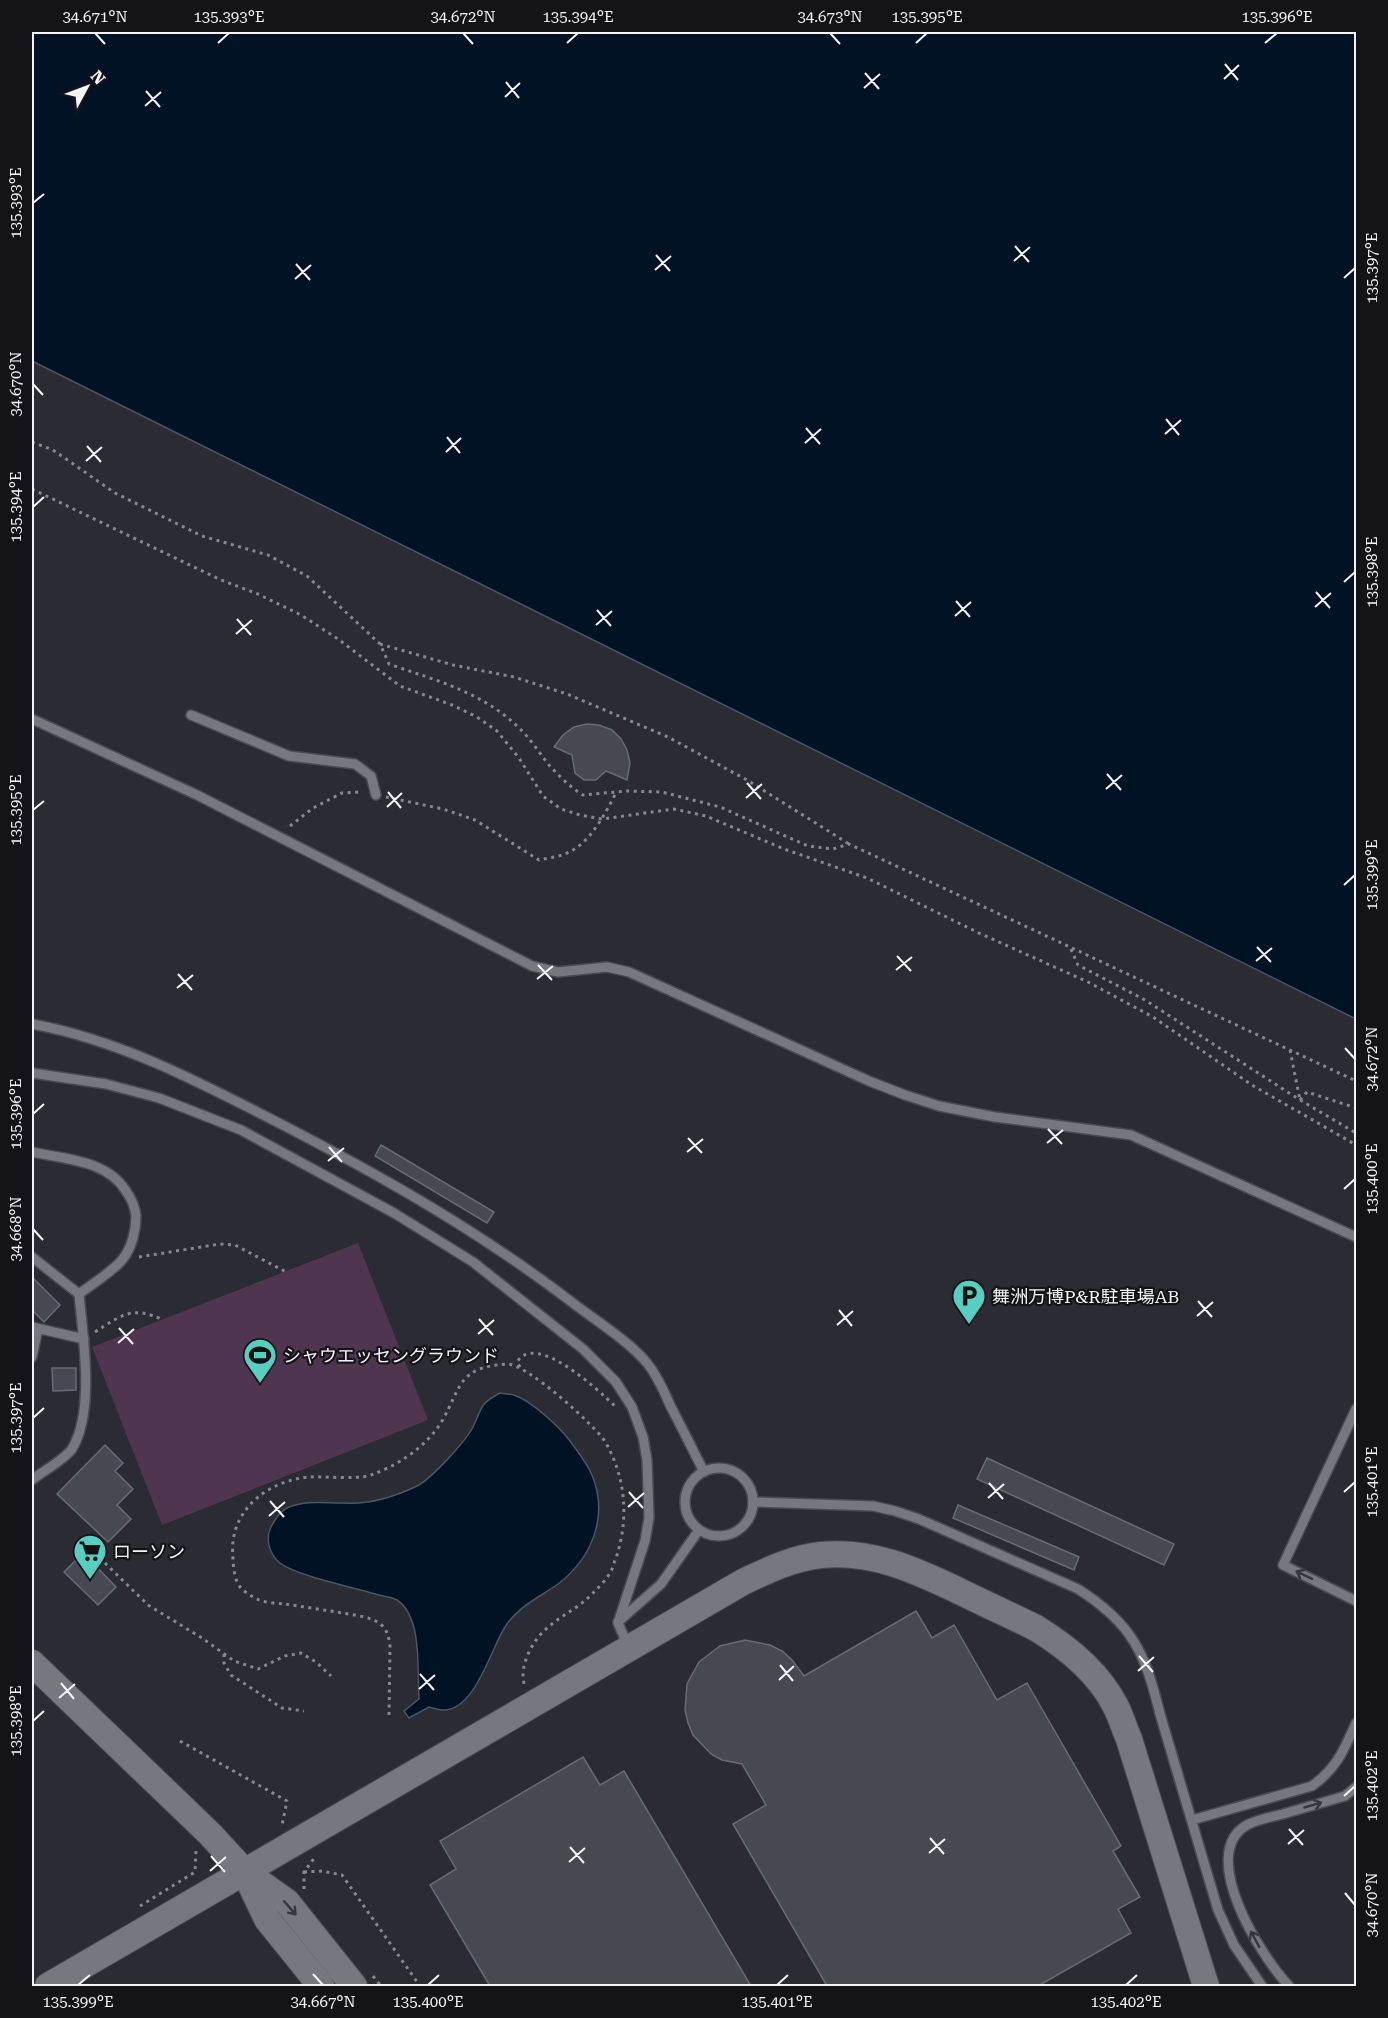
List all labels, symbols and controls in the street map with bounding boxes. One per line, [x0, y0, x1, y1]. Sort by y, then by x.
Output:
text: 34.671°N [62, 8, 128, 26]
text: 135.393°E [193, 8, 265, 26]
text: 34.672°N [430, 8, 496, 26]
text: 135.394°E [542, 8, 614, 26]
text: 34.673°N [797, 8, 863, 26]
text: 135.395°E [891, 8, 963, 26]
text: 135.396°E [1241, 8, 1313, 26]
north arrow [57, 57, 117, 117]
text: N [87, 67, 109, 88]
text: 135.393°E [7, 167, 25, 239]
text: 135.397°E [1363, 232, 1381, 304]
text: 34.670°N [7, 351, 25, 417]
text: 135.394°E [7, 471, 25, 543]
text: 135.398°E [1363, 536, 1381, 608]
text: 135.395°E [7, 774, 25, 846]
text: 135.399°E [1363, 839, 1381, 911]
text: 34.672°N [1363, 1026, 1381, 1092]
text: 135.396°E [7, 1078, 25, 1150]
text: 135.400°E [1363, 1143, 1381, 1215]
text: 34.668°N [7, 1196, 25, 1262]
parking icon: 舞洲万博P&R駐車場AB [951, 1278, 987, 1325]
place label: 舞洲万博P&R駐車場AB [992, 1286, 1179, 1307]
sports icon: シャウエッセングラウンド [242, 1337, 278, 1384]
place label: シャウエッセングラウンド [283, 1345, 499, 1366]
text: 135.397°E [7, 1382, 25, 1454]
text: 135.401°E [1363, 1446, 1381, 1518]
supermarket icon: ローソン [72, 1533, 108, 1580]
place label: ローソン [113, 1541, 185, 1562]
one-way arrow [1295, 1569, 1313, 1581]
text: 135.398°E [7, 1685, 25, 1757]
text: 135.402°E [1363, 1750, 1381, 1822]
one-way arrow [1303, 1799, 1322, 1810]
text: 34.670°N [1363, 1872, 1381, 1938]
one-way arrow [284, 1900, 297, 1916]
one-way arrow [1249, 1931, 1261, 1948]
text: 135.399°E [42, 1993, 114, 2011]
text: 34.667°N [290, 1993, 356, 2011]
text: 135.400°E [392, 1993, 464, 2011]
text: 135.401°E [741, 1993, 813, 2011]
text: 135.402°E [1090, 1993, 1162, 2011]

